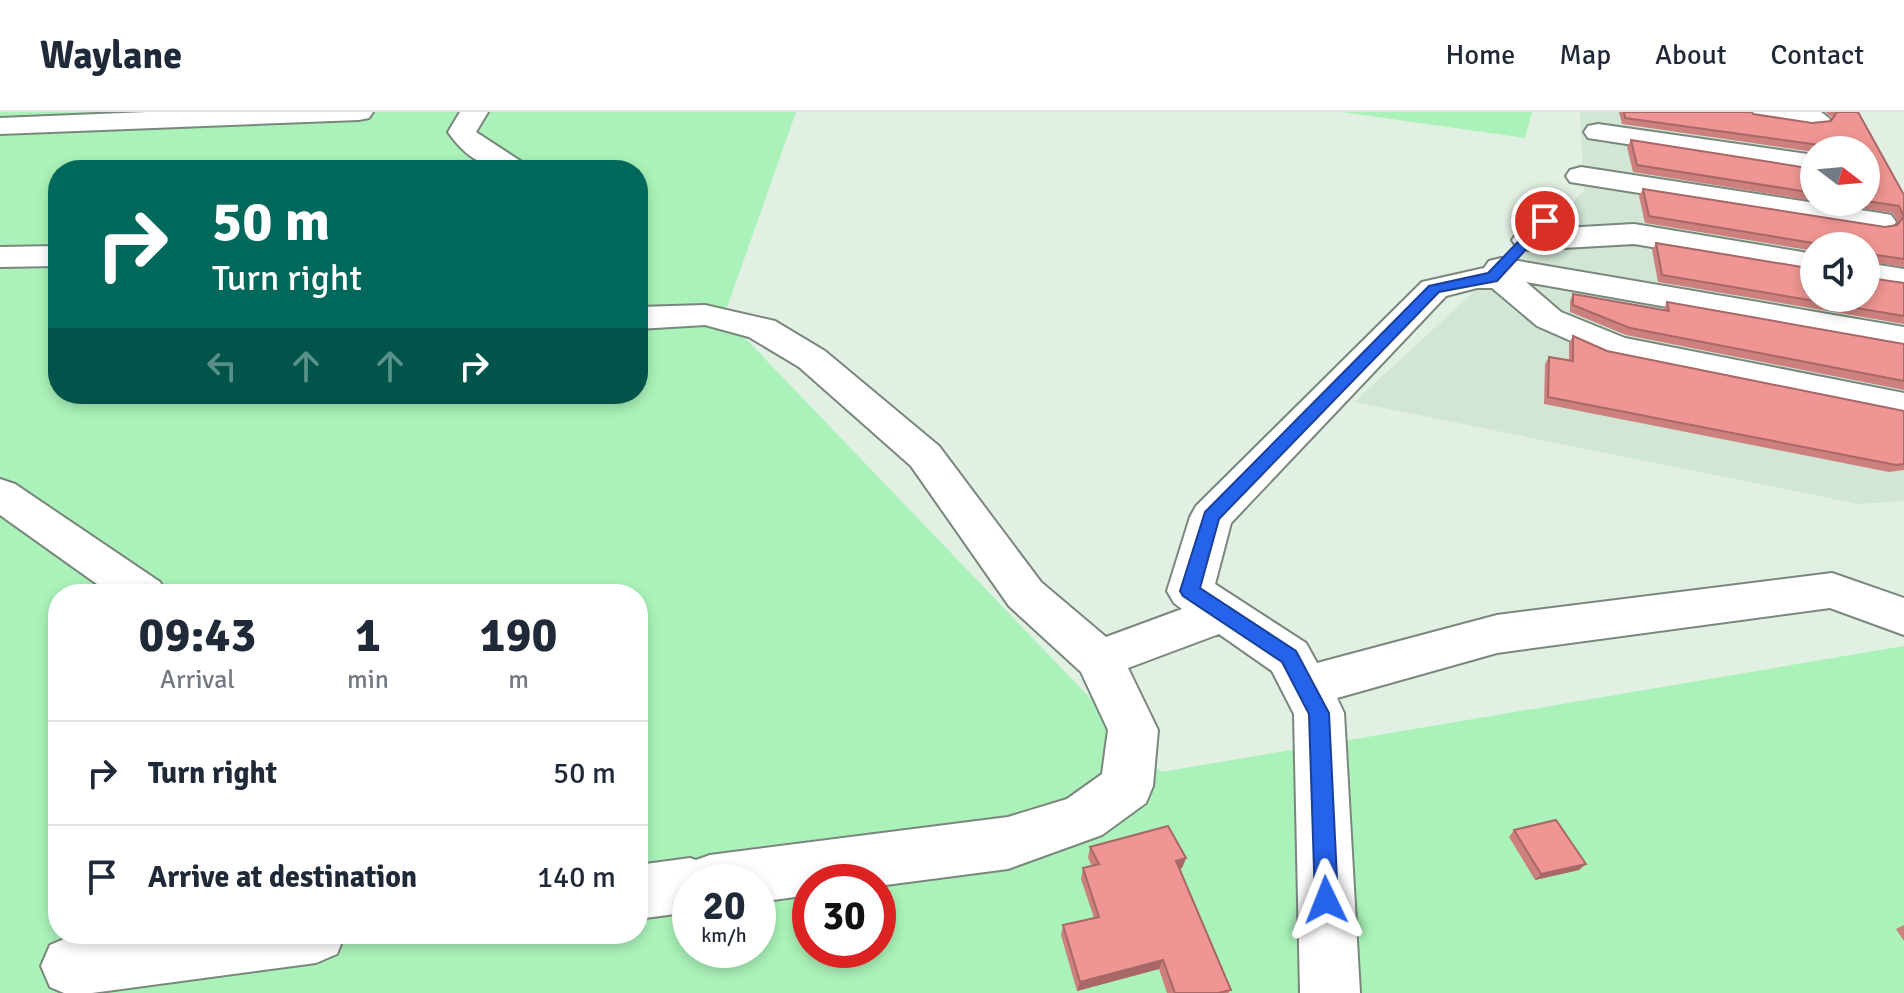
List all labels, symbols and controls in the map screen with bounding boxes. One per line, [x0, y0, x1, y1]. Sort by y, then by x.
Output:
text: Waylane [40, 32, 182, 79]
text: Home [1446, 38, 1515, 72]
text: Map [1559, 38, 1611, 72]
text: About [1655, 38, 1727, 72]
text: Contact [1771, 38, 1864, 72]
north arrow [1800, 136, 1880, 216]
map controls [1800, 136, 1880, 312]
text: 50 m [212, 187, 330, 256]
pin [1511, 187, 1579, 255]
icon: right [80, 192, 184, 296]
icon: arrive [1523, 199, 1567, 243]
button: sound [1800, 232, 1880, 312]
text: Turn right [212, 256, 362, 301]
icon: left [200, 344, 244, 388]
icon: ahead [284, 344, 328, 388]
icon: ahead [368, 344, 412, 388]
icon: right [452, 344, 496, 388]
text: 09:43 [139, 606, 256, 665]
text: 1 [355, 606, 381, 665]
text: 190 [480, 606, 557, 665]
text: Arrival [160, 664, 235, 696]
text: min [347, 664, 389, 696]
text: m [508, 664, 529, 696]
icon: right [80, 751, 124, 795]
text: Turn right [148, 755, 277, 792]
text: 50 m [553, 755, 616, 792]
icon: arrive [80, 855, 124, 899]
position arrow [1284, 858, 1368, 942]
text: Arrive at destination [148, 859, 417, 896]
text: 140 m [537, 859, 616, 896]
speed limit sign: 30 [792, 864, 896, 968]
text: 20 [702, 881, 746, 931]
text: km/h [701, 923, 747, 948]

